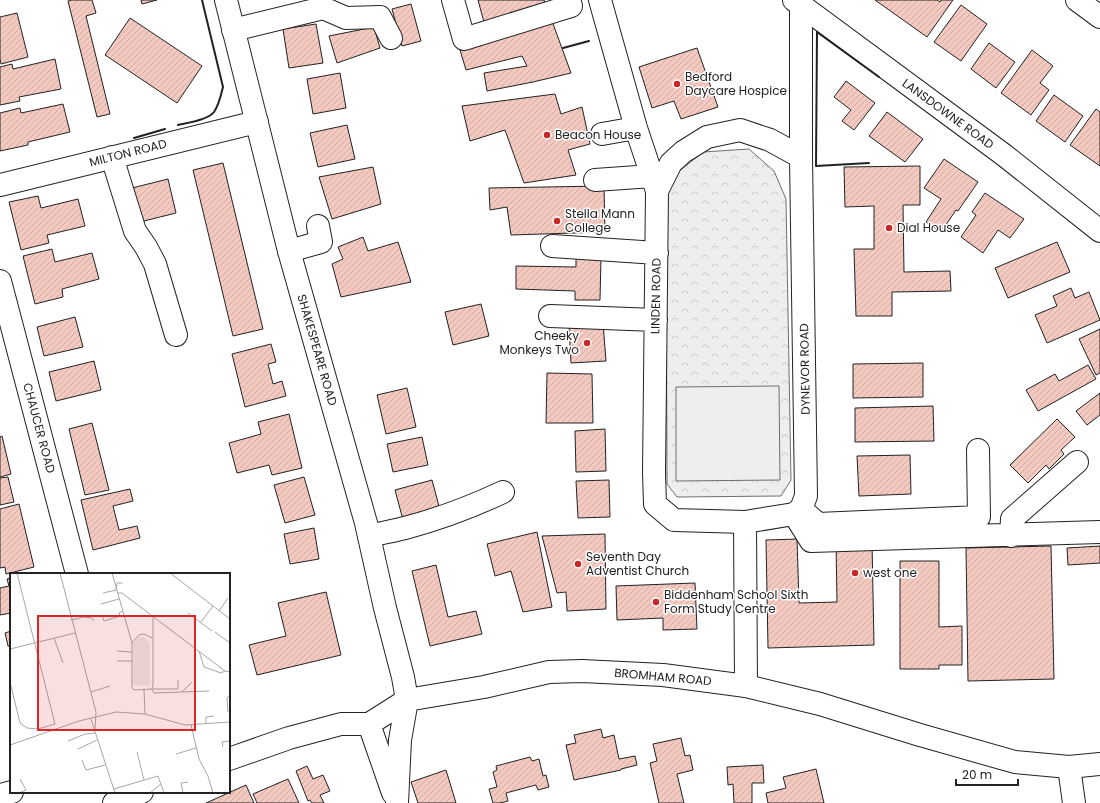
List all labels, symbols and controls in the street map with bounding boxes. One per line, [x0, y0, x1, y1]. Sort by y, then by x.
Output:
place label: Bedford Daycare Hospice [685, 68, 787, 99]
street label: LANSDOWNE ROAD [899, 75, 998, 153]
marker: Bedford Daycare Hospice [672, 79, 682, 89]
place label: Beacon House [555, 126, 641, 143]
marker: Beacon House [542, 130, 552, 140]
street label: MILTON ROAD [87, 135, 168, 170]
place label: Stella Mann College [565, 205, 635, 236]
marker: Stella Mann College [552, 216, 562, 226]
place label: Dial House [897, 219, 960, 236]
marker: Dial House [884, 223, 894, 233]
street label: LINDEN ROAD [646, 258, 665, 334]
street label: SHAKESPEARE ROAD [293, 292, 341, 407]
street label: DYNEVOR ROAD [795, 323, 814, 415]
place label: Cheeky Monkeys Two [499, 327, 579, 358]
marker: Cheeky Monkeys Two [582, 338, 592, 348]
street label: CHAUCER ROAD [19, 381, 60, 475]
place label: Seventh Day Adventist Church [586, 548, 689, 579]
marker: Seventh Day Adventist Church [573, 559, 583, 569]
place label: west one [863, 564, 917, 581]
marker: west one [850, 568, 860, 578]
inset map [10, 573, 230, 793]
place label: Biddenham School Sixth Form Study Centre [664, 586, 808, 617]
marker: Biddenham School Sixth Form Study Centre [651, 597, 661, 607]
street label: BROMHAM ROAD [614, 664, 712, 689]
scale bar [956, 761, 1018, 787]
text: 20 m [962, 766, 992, 783]

